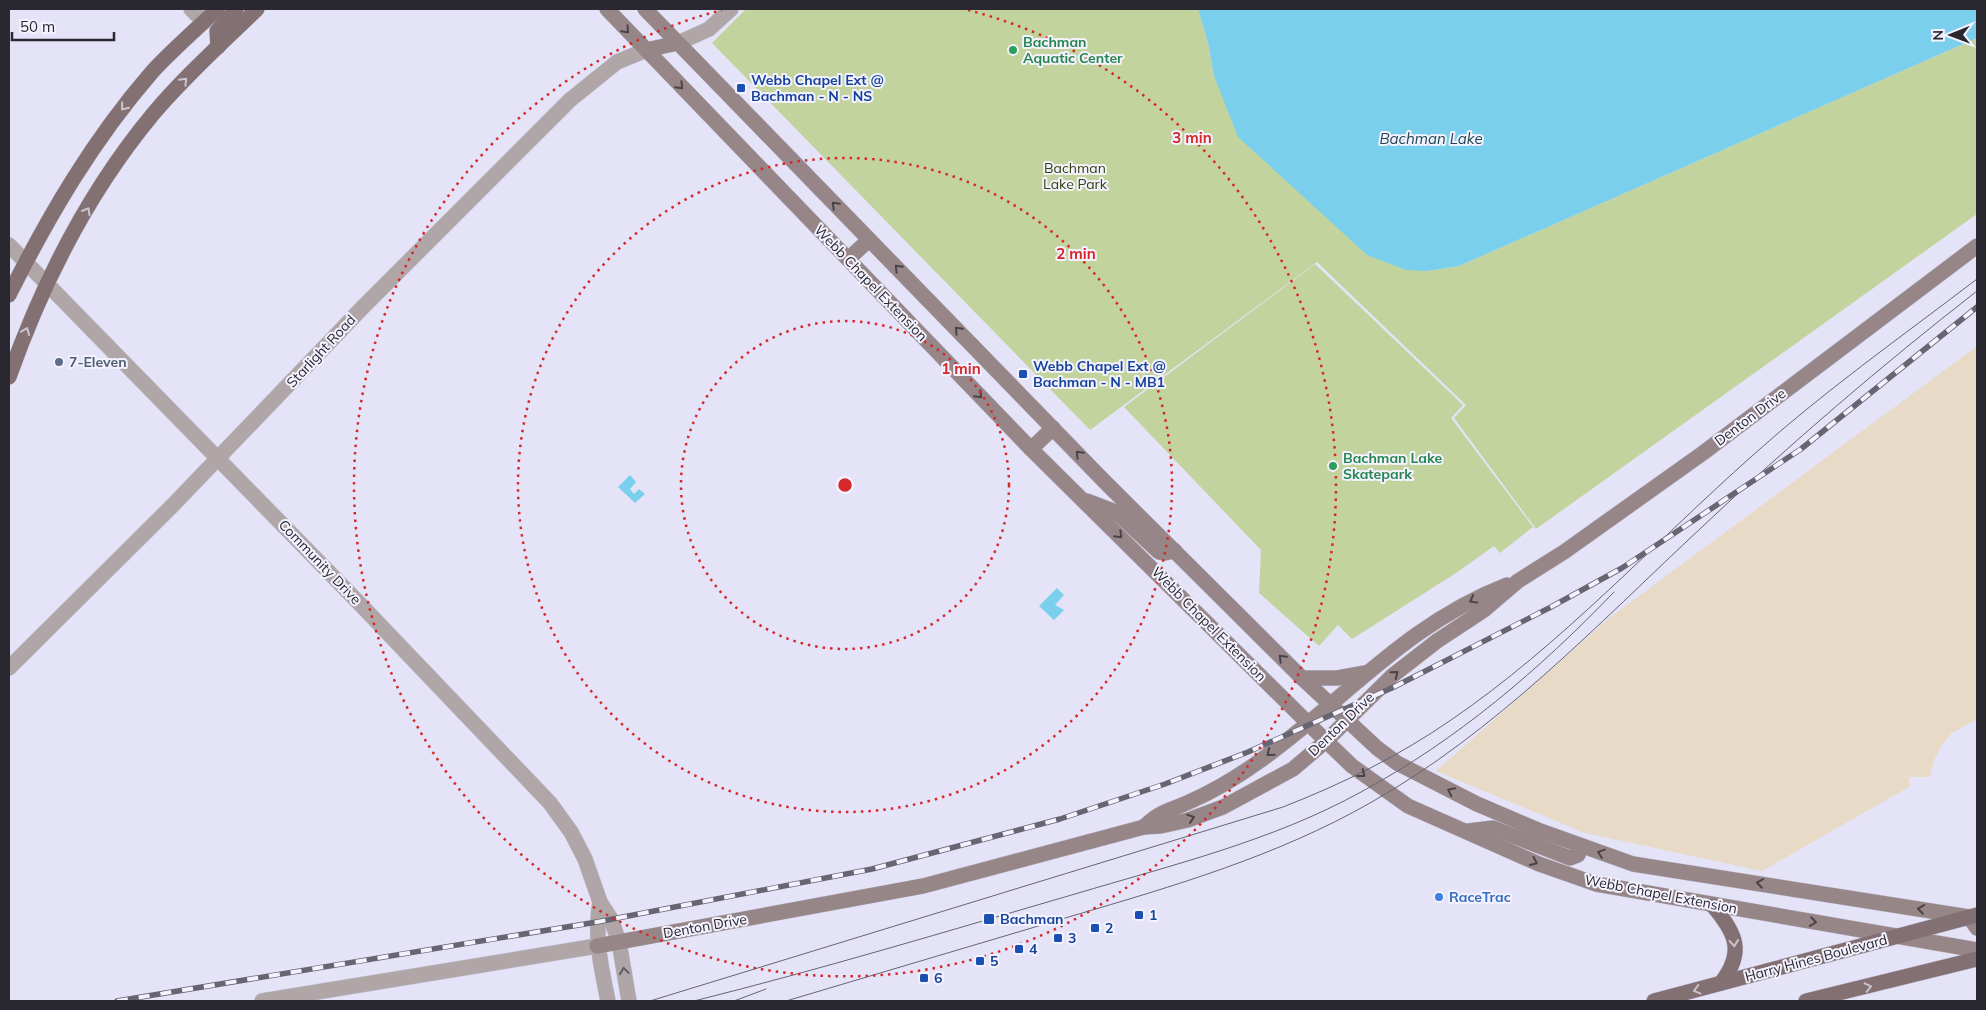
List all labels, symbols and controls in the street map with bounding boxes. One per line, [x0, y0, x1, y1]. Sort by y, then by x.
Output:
scale bar [12, 10, 115, 42]
north arrow [1926, 10, 1976, 60]
text: 50 m [20, 17, 55, 36]
one-way arrow [620, 24, 629, 33]
text: N [1929, 30, 1947, 41]
place label: Bachman Aquatic Center [1023, 33, 1123, 67]
marker: Bachman Aquatic Center [1007, 44, 1019, 56]
place label: Webb Chapel Ext @ Bachman - N - NS [751, 71, 884, 105]
one-way arrow [178, 78, 187, 87]
one-way arrow [674, 80, 683, 89]
marker: Webb Chapel Ext @ Bachman - N - NS [735, 82, 747, 94]
one-way arrow [120, 102, 129, 111]
text: 3 min [1172, 128, 1212, 147]
water label: Bachman Lake [1379, 129, 1483, 148]
park label: Bachman Lake Park [1043, 159, 1108, 193]
one-way arrow [832, 202, 841, 211]
one-way arrow [81, 208, 91, 217]
street label: Webb Chapel Extension [811, 221, 931, 345]
text: 2 min [1056, 244, 1096, 263]
one-way arrow [894, 265, 903, 274]
street label: Starlight Road [283, 311, 359, 391]
one-way arrow [19, 327, 30, 336]
one-way arrow [955, 327, 964, 336]
place label: 7-Eleven [69, 353, 127, 371]
marker: 7-Eleven [53, 356, 65, 368]
place label: Webb Chapel Ext @ Bachman - N - MB1 [1033, 357, 1166, 391]
text: 1 min [941, 359, 981, 378]
marker: Webb Chapel Ext @ Bachman - N - MB1 [1017, 368, 1029, 380]
street label: Denton Drive [1711, 384, 1789, 450]
one-way arrow [973, 390, 982, 399]
place label: Bachman Lake Skatepark [1343, 449, 1442, 483]
one-way arrow [1076, 451, 1085, 460]
marker: Bachman Lake Skatepark [1327, 460, 1339, 472]
centre of rings [836, 476, 854, 494]
street label: Community Drive [275, 516, 365, 608]
one-way arrow [1113, 529, 1122, 538]
street label: Webb Chapel Extension [1148, 563, 1270, 685]
one-way arrow [1470, 593, 1479, 603]
one-way arrow [1279, 655, 1288, 664]
one-way arrow [1389, 671, 1398, 680]
street label: Denton Drive [1304, 688, 1378, 760]
one-way arrow [1267, 747, 1276, 756]
one-way arrow [1356, 768, 1365, 776]
one-way arrow [1447, 787, 1456, 797]
one-way arrow [1186, 814, 1195, 824]
one-way arrow [1597, 848, 1606, 858]
one-way arrow [1529, 855, 1538, 866]
street label: Webb Chapel Extension [1583, 870, 1739, 918]
one-way arrow [1756, 878, 1765, 888]
place label: RaceTrac [1449, 888, 1511, 906]
marker: RaceTrac [1433, 891, 1445, 903]
one-way arrow [1916, 905, 1925, 915]
place label: 1 [1149, 906, 1157, 924]
marker: 1 [1133, 909, 1145, 921]
street label: Denton Drive [662, 910, 748, 942]
place label: Bachman [1000, 910, 1064, 928]
marker: Bachman [982, 912, 996, 926]
one-way arrow [1808, 916, 1817, 926]
place label: 2 [1105, 919, 1113, 937]
marker: 2 [1089, 922, 1101, 934]
place label: 3 [1068, 929, 1076, 947]
street label: Harry Hines Boulevard [1743, 930, 1889, 986]
marker: 3 [1052, 932, 1064, 944]
one-way arrow [1728, 939, 1739, 947]
place label: 4 [1029, 940, 1038, 958]
marker: 4 [1013, 943, 1025, 955]
place label: 5 [990, 952, 998, 970]
marker: 5 [974, 955, 986, 967]
one-way arrow [619, 967, 630, 975]
place label: 6 [934, 969, 942, 987]
marker: 6 [918, 972, 930, 984]
one-way arrow [1863, 982, 1872, 993]
one-way arrow [1694, 984, 1702, 994]

